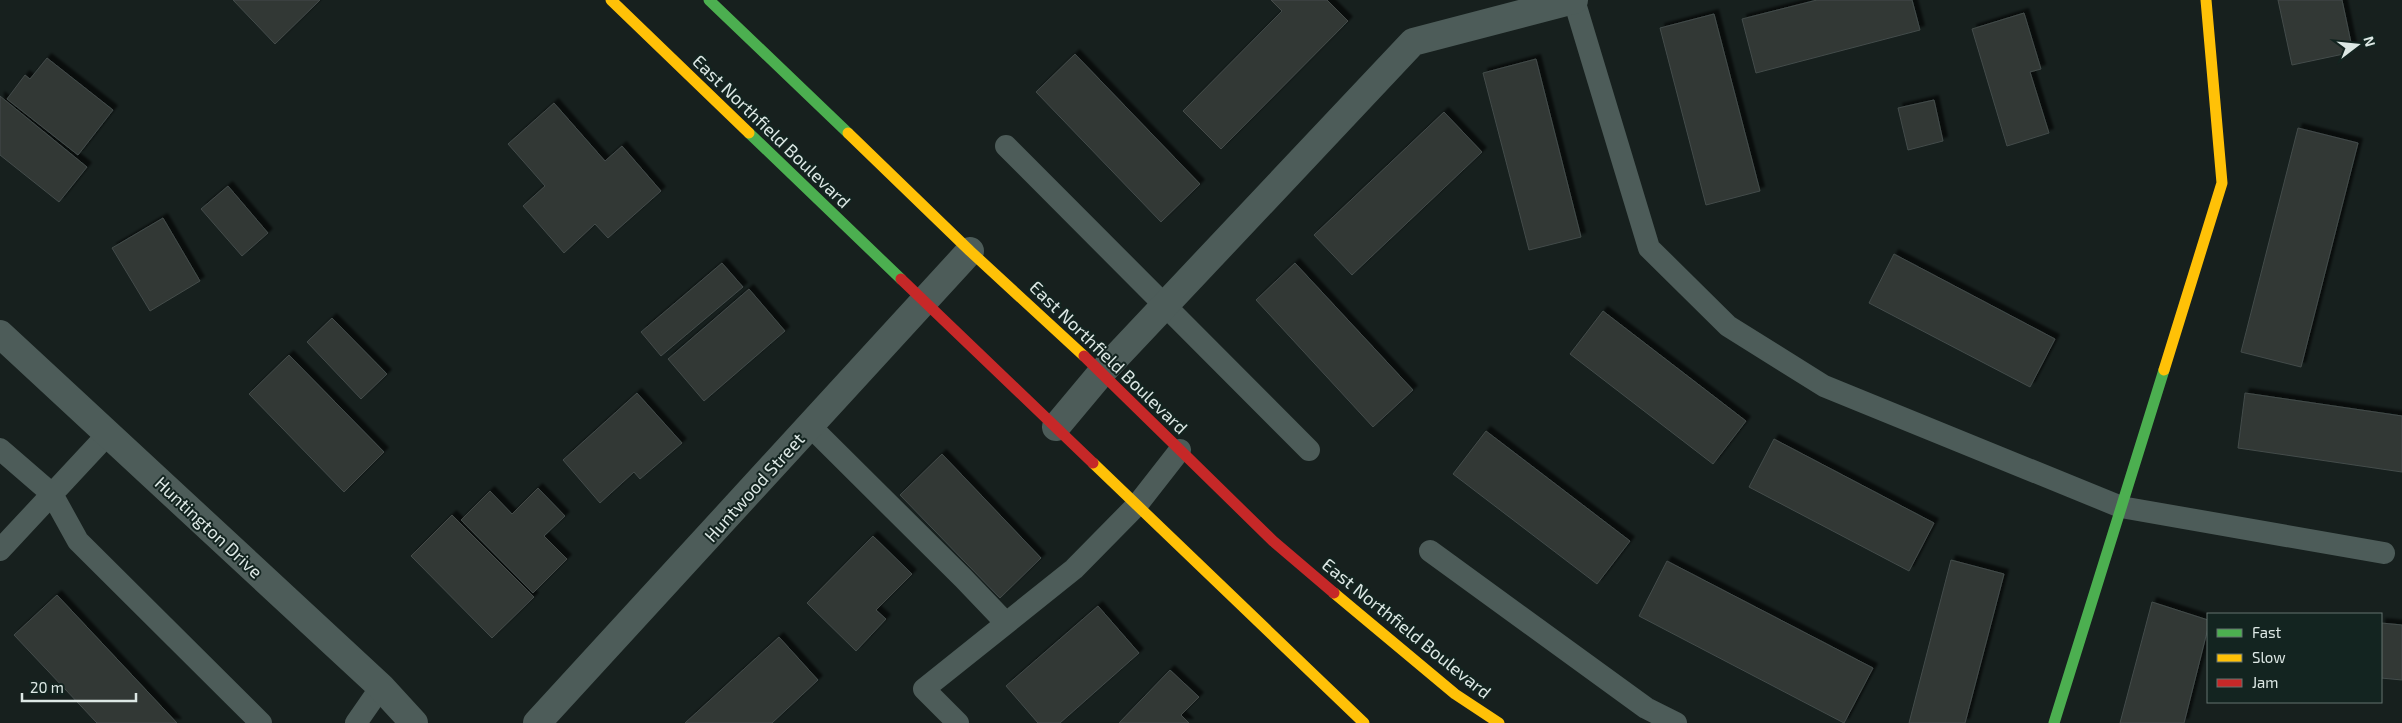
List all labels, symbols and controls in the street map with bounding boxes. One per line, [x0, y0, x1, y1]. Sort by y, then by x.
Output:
north arrow [2332, 20, 2382, 70]
text: N [2360, 34, 2380, 48]
street label: East Northfield Boulevard [688, 50, 856, 212]
street label: East Northfield Boulevard [1025, 276, 1193, 438]
street label: Huntwood Street [699, 428, 809, 546]
street label: Huntington Drive [151, 472, 267, 582]
street label: East Northfield Boulevard [1318, 553, 1496, 703]
legend [2207, 613, 2382, 703]
text: Fast [2252, 623, 2282, 641]
text: Slow [2252, 648, 2286, 666]
scale bar [22, 670, 136, 702]
text: Jam [2252, 673, 2278, 691]
text: 20 m [30, 678, 64, 696]

